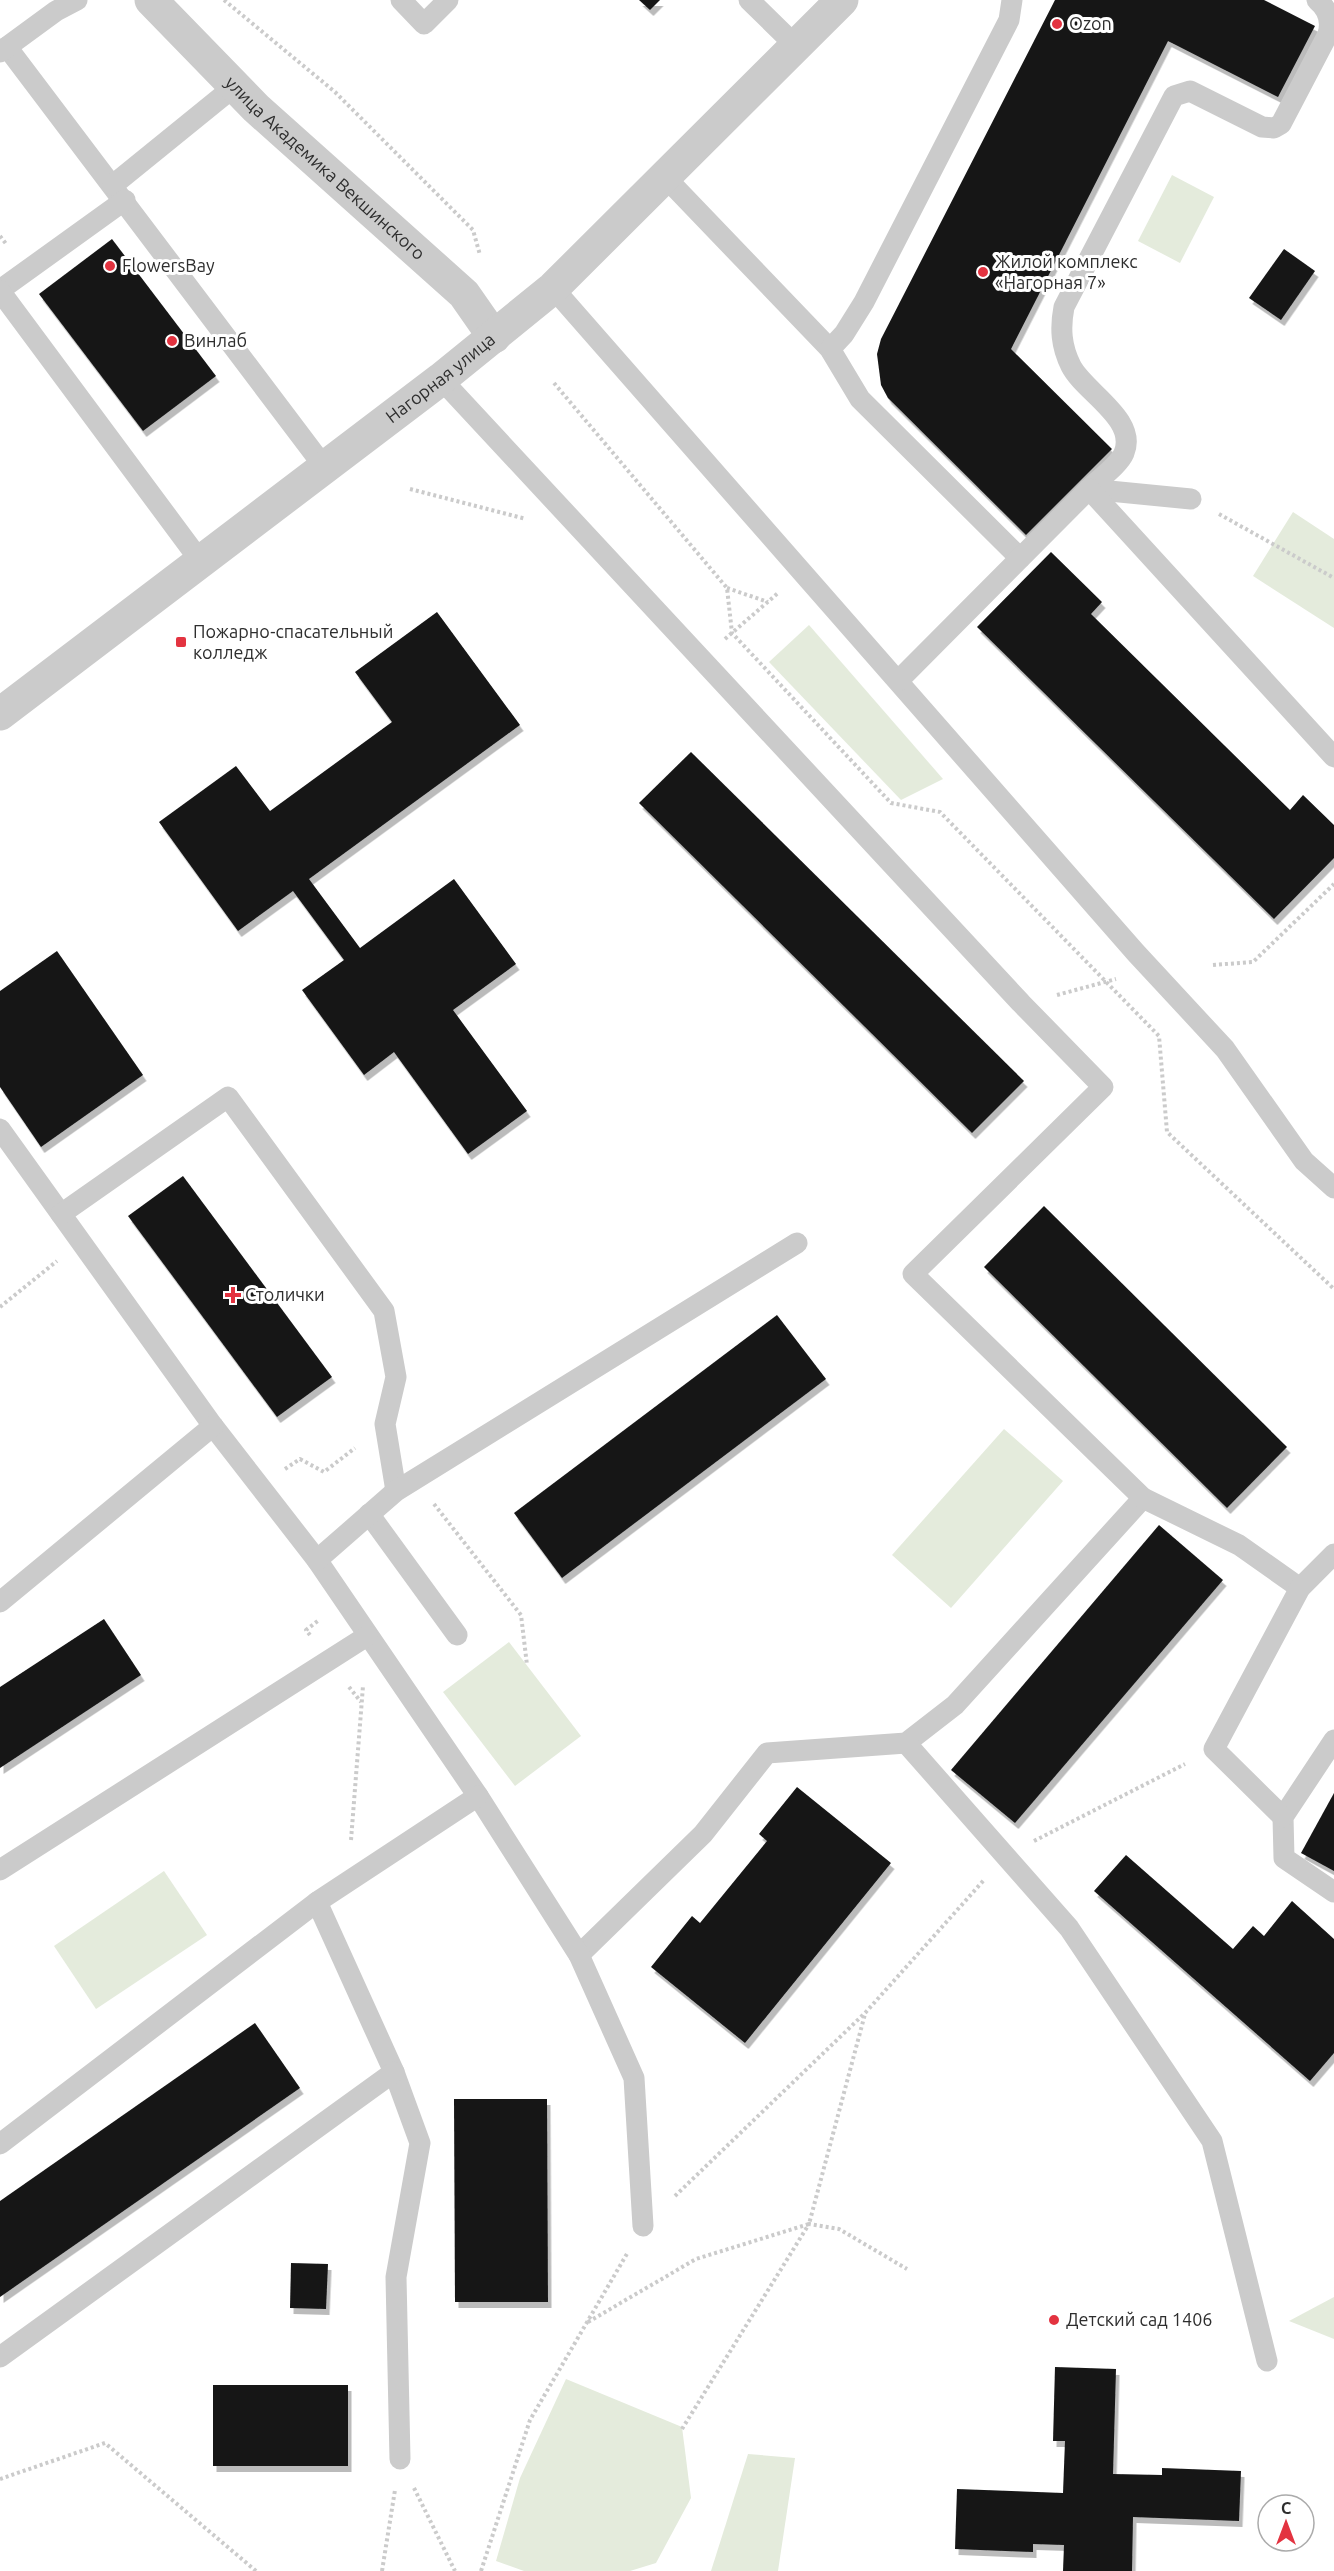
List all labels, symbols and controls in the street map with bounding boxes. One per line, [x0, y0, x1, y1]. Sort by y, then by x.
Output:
place label: Ozon [1069, 13, 1112, 33]
marker: Ozon [1050, 17, 1064, 31]
street label: улица Академика Векшинского [222, 72, 429, 263]
place label: Жилой комплекс «Нагорная 7» [995, 251, 1138, 292]
place label: FlowersBay [122, 255, 215, 275]
marker: FlowersBay [103, 259, 117, 273]
marker: Жилой комплекс «Нагорная 7» [976, 265, 990, 279]
street label: Нагорная улица [382, 328, 498, 426]
place label: Винлаб [184, 330, 247, 350]
marker: Винлаб [165, 334, 179, 348]
place label: Пожарно-спасательный колледж [193, 621, 393, 662]
marker: Пожарно-спасательный колледж [174, 635, 188, 649]
place label: Столички [245, 1284, 325, 1304]
marker: Столички [226, 1288, 240, 1302]
place label: Детский сад 1406 [1066, 2309, 1212, 2329]
marker: Детский сад 1406 [1047, 2313, 1061, 2327]
north arrow [1256, 2493, 1316, 2553]
text: С [1281, 2499, 1291, 2517]

